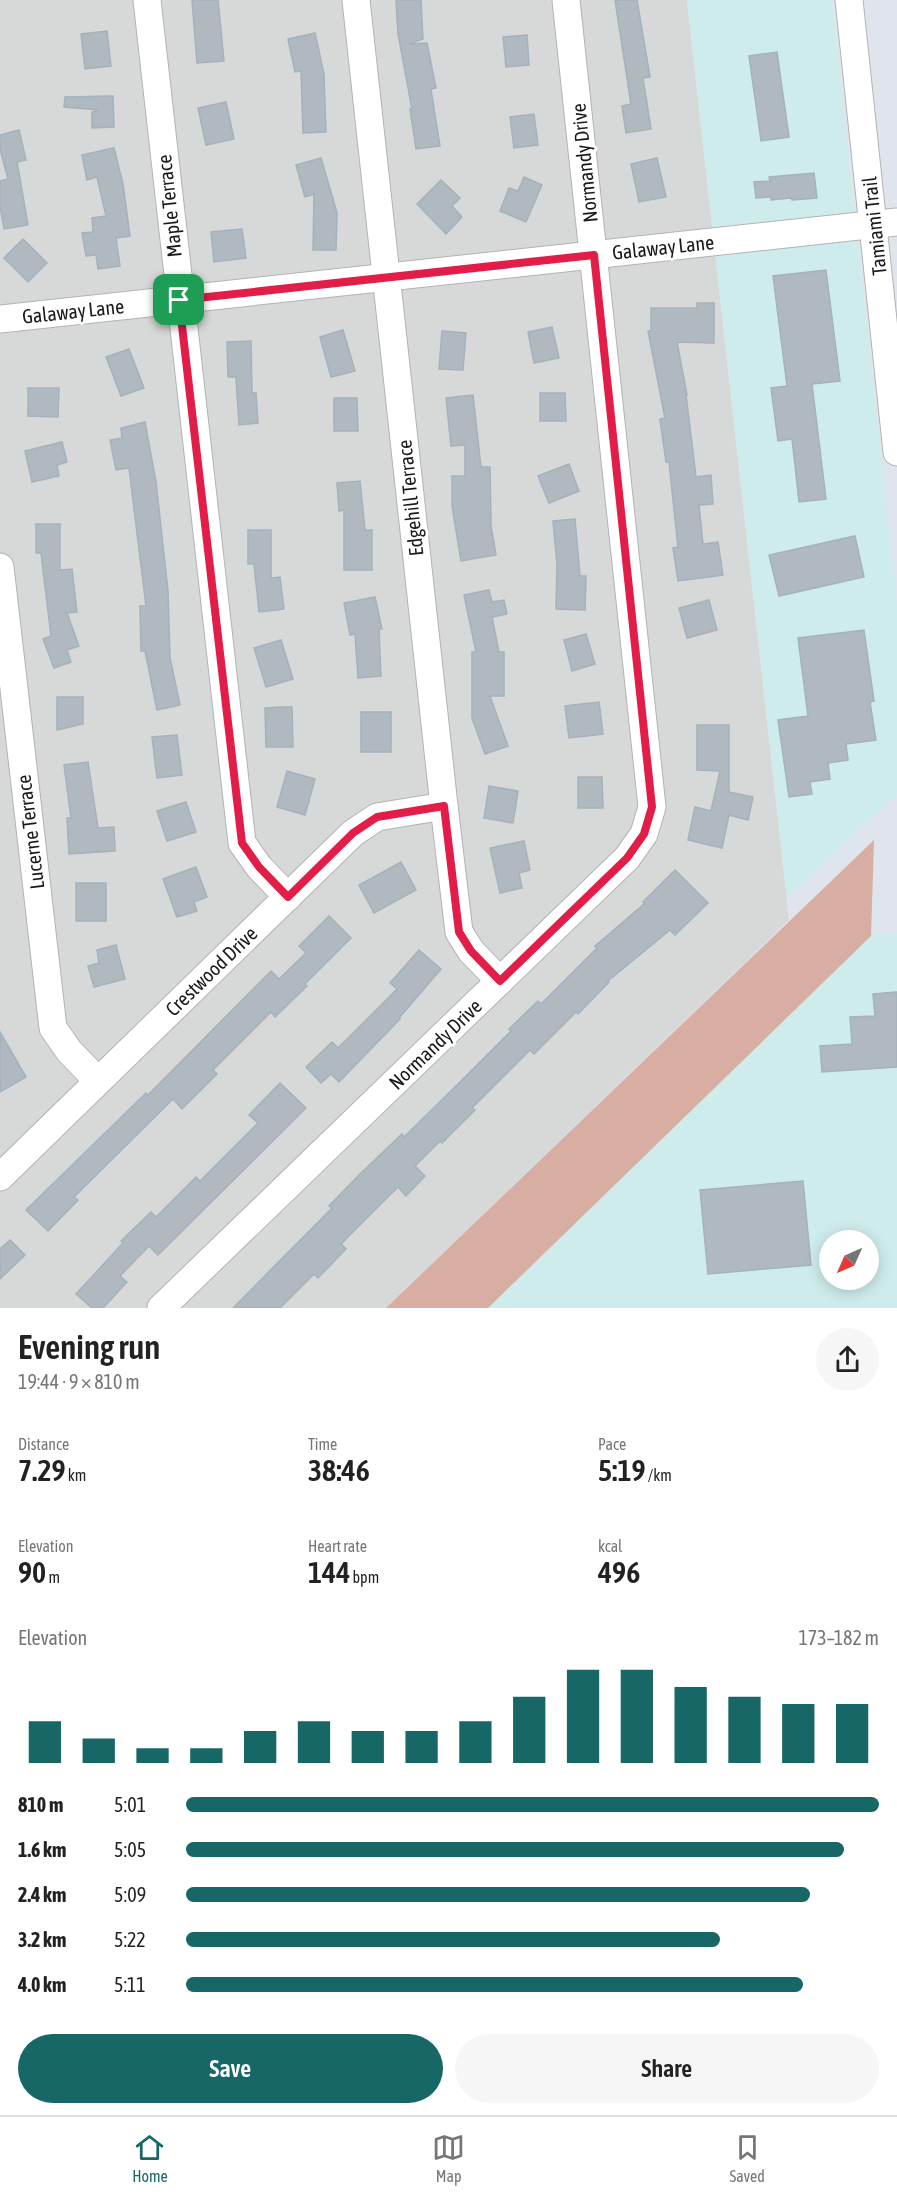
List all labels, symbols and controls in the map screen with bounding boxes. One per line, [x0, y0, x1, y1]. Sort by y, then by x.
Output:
street label: Normandy Drive [566, 102, 602, 224]
street label: Maple Terrace [152, 154, 186, 258]
street label: Tamiami Trail [857, 175, 891, 276]
street label: Galaway Lane [611, 230, 715, 264]
pin [153, 274, 204, 325]
icon: arrive [162, 283, 195, 316]
street label: Galaway Lane [21, 294, 125, 328]
street label: Edgehill Terrace [392, 439, 428, 557]
street label: Lucerne Terrace [12, 773, 48, 891]
street label: Crestwood Drive [160, 922, 262, 1020]
street label: Normandy Drive [384, 994, 486, 1094]
north arrow [819, 1230, 879, 1290]
map controls [819, 1230, 879, 1290]
text: Evening run [18, 1328, 160, 1366]
button: share [816, 1328, 879, 1391]
text: 19:44 · 9 × 810 m [18, 1370, 140, 1393]
text: Distance [18, 1435, 69, 1453]
text: Time [308, 1435, 337, 1453]
text: Pace [598, 1435, 626, 1453]
text: 7.29 [18, 1453, 66, 1487]
text: 38:46 [308, 1453, 370, 1487]
text: 5:19 [598, 1453, 646, 1487]
text: km [66, 1466, 86, 1484]
text: /km [646, 1466, 672, 1484]
text: Elevation [18, 1537, 73, 1555]
text: Heart rate [308, 1537, 367, 1555]
text: kcal [598, 1537, 622, 1555]
text: 90 [18, 1555, 46, 1589]
text: 144 [308, 1555, 350, 1589]
text: 496 [598, 1555, 640, 1589]
text: m [46, 1568, 60, 1586]
text: bpm [350, 1568, 379, 1586]
text: Elevation [18, 1626, 87, 1649]
text: 173–182 m [798, 1626, 879, 1649]
text: 810 m [18, 1793, 63, 1816]
text: 5:01 [114, 1793, 146, 1816]
text: 1.6 km [18, 1838, 66, 1861]
text: 5:05 [114, 1838, 146, 1861]
text: 2.4 km [18, 1883, 66, 1906]
text: 5:09 [114, 1883, 146, 1906]
text: 3.2 km [18, 1928, 66, 1951]
text: 5:22 [114, 1928, 146, 1951]
text: 4.0 km [18, 1973, 66, 1996]
text: 5:11 [114, 1973, 146, 1996]
button: Save [18, 2034, 443, 2103]
button: Share [455, 2034, 879, 2103]
tab: Home [132, 2131, 168, 2185]
tab: Map [432, 2131, 465, 2185]
tab: Saved [729, 2131, 765, 2185]

